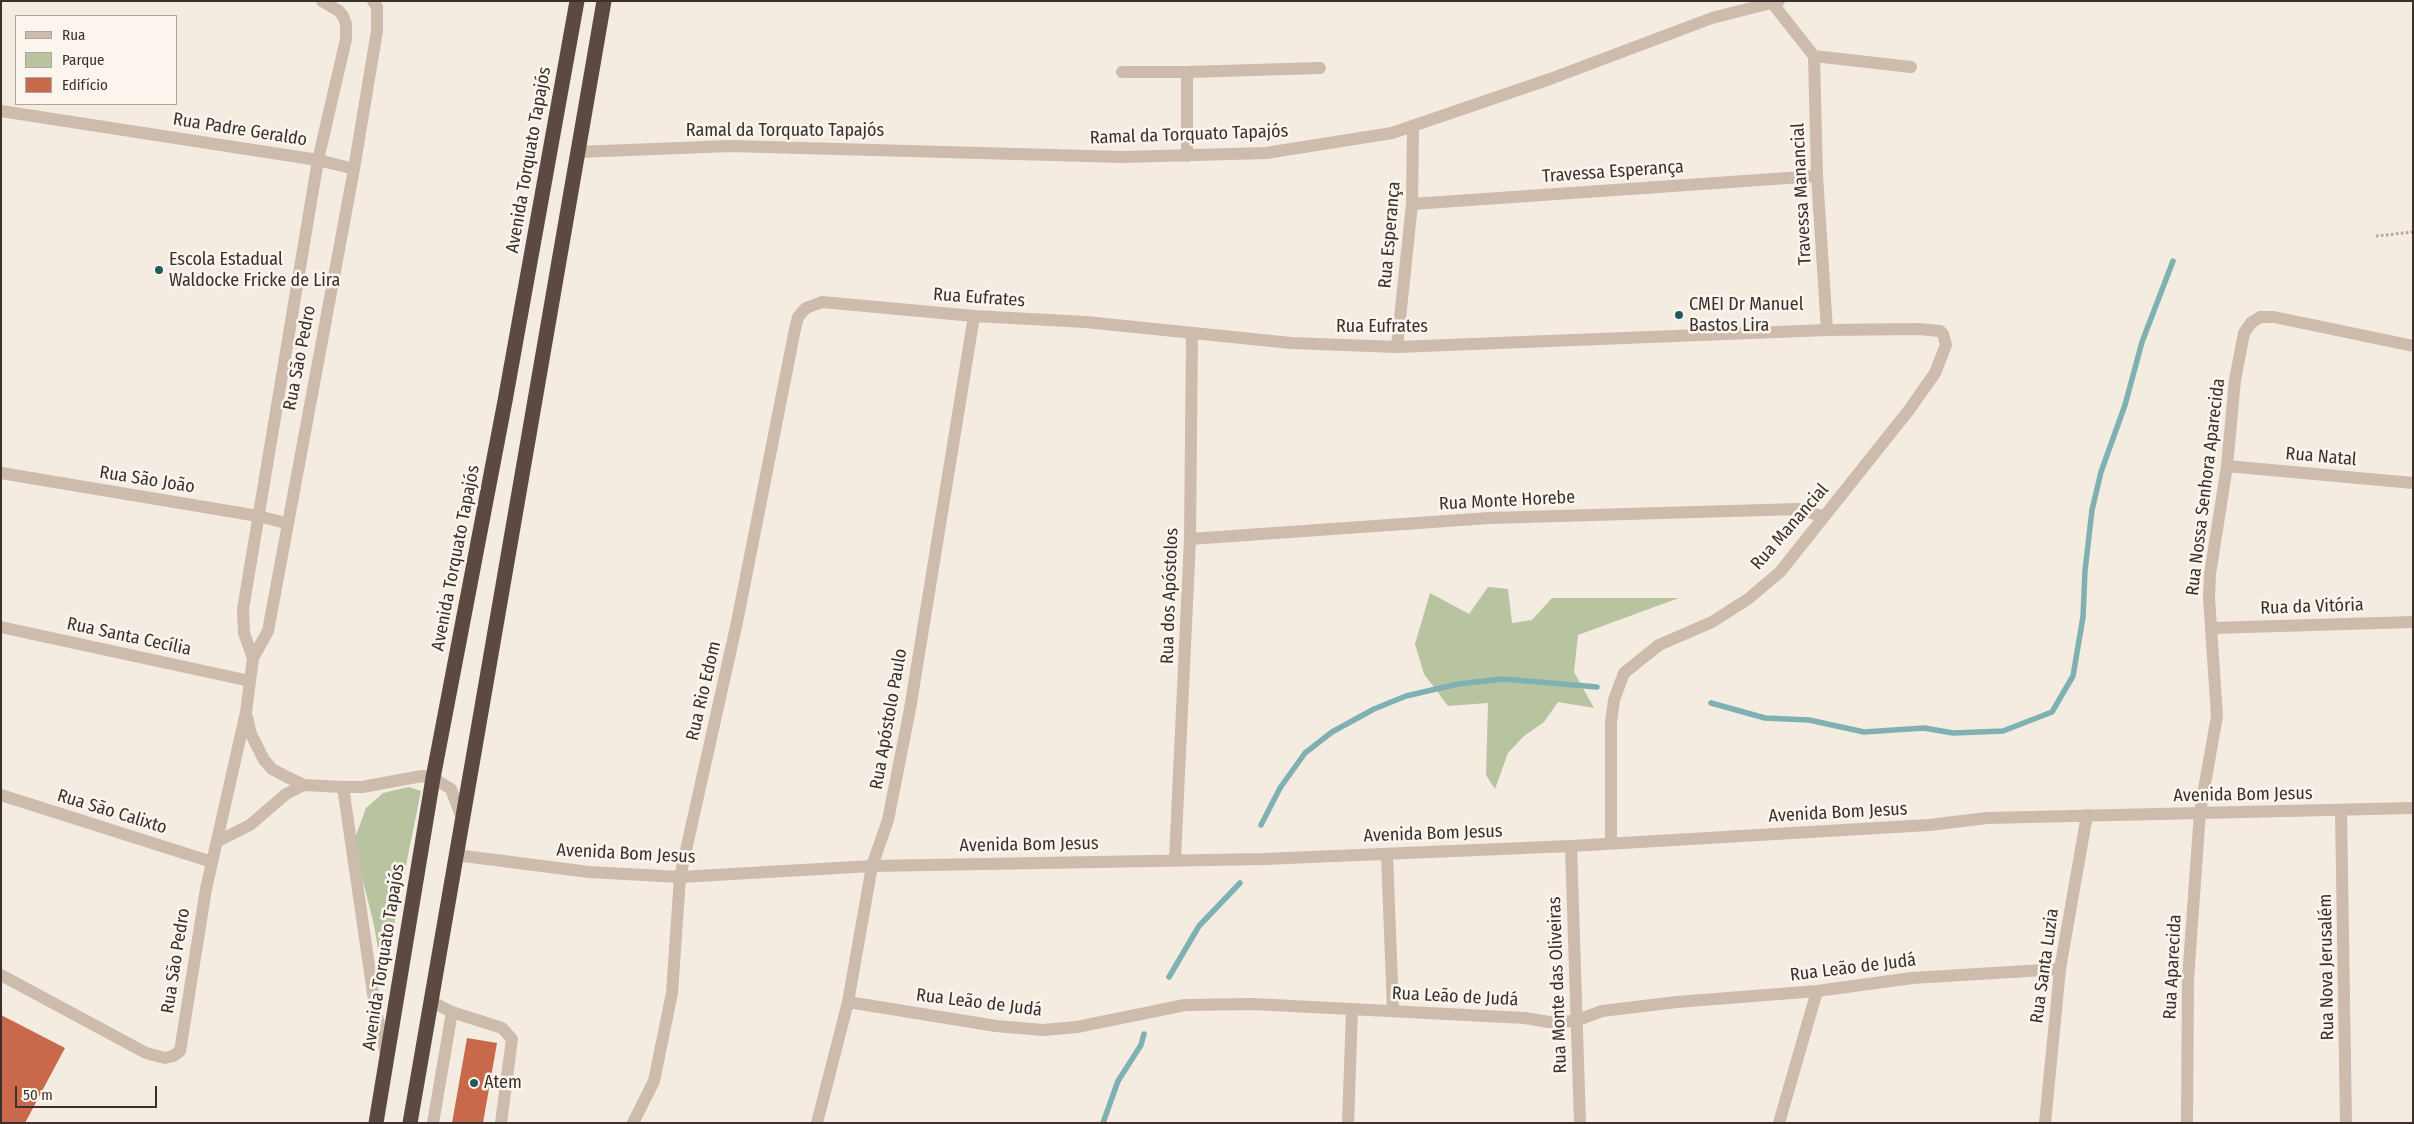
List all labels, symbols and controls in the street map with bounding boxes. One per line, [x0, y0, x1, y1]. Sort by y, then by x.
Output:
legend [15, 15, 178, 105]
text: Rua [62, 26, 85, 44]
text: Parque [62, 51, 105, 69]
street label: Avenida Torquato Tapajós [502, 65, 556, 255]
text: Edifício [62, 76, 108, 94]
street label: Rua Padre Geraldo [171, 109, 309, 151]
street label: Ramal da Torquato Tapajós [686, 120, 884, 142]
street label: Ramal da Torquato Tapajós [1089, 121, 1289, 149]
street label: Travessa Manancial [1787, 123, 1817, 265]
street label: Travessa Esperança [1541, 156, 1685, 188]
street label: Rua Esperança [1375, 181, 1405, 289]
place label: Escola Estadual Waldocke Fricke de Lira [169, 249, 340, 292]
marker: Escola Estadual Waldocke Fricke de Lira [153, 264, 165, 276]
street label: Rua Eufrates [932, 284, 1026, 312]
place label: CMEI Dr Manuel Bastos Lira [1689, 294, 1803, 336]
street label: Rua São Pedro [279, 304, 321, 412]
marker: CMEI Dr Manuel Bastos Lira [1673, 309, 1685, 321]
street label: Rua Eufrates [1336, 316, 1428, 338]
street label: Rua Nossa Senhora Aparecida [2182, 377, 2230, 597]
street label: Rua Natal [2285, 443, 2357, 471]
street label: Rua São João [98, 462, 196, 498]
street label: Avenida Torquato Tapajós [427, 463, 485, 653]
street label: Rua Manancial [1747, 479, 1833, 575]
street label: Rua Monte Horebe [1438, 487, 1576, 515]
street label: Rua dos Apóstolos [1157, 527, 1183, 665]
street label: Rua da Vitória [2260, 594, 2364, 620]
street label: Rua Santa Cecília [65, 613, 193, 661]
street label: Rua Rio Edom [682, 639, 726, 743]
street label: Rua Apóstolo Paulo [866, 647, 912, 791]
street label: Avenida Bom Jesus [2173, 783, 2313, 807]
street label: Rua São Calixto [55, 785, 169, 839]
street label: Avenida Bom Jesus [1768, 799, 1908, 827]
street label: Avenida Bom Jesus [1363, 821, 1503, 847]
street label: Avenida Bom Jesus [959, 833, 1099, 857]
street label: Avenida Bom Jesus [556, 840, 696, 868]
street label: Avenida Torquato Tapajós [359, 862, 409, 1052]
street label: Rua Nova Jerusalém [2315, 894, 2339, 1040]
street label: Rua Monte das Oliveiras [1544, 896, 1572, 1074]
street label: Rua São Pedro [157, 907, 195, 1015]
street label: Rua Santa Luzia [2026, 907, 2064, 1025]
street label: Rua Aparecida [2159, 914, 2187, 1020]
street label: Rua Leão de Judá [1789, 950, 1917, 986]
street label: Rua Leão de Judá [1391, 983, 1519, 1011]
street label: Rua Leão de Judá [915, 985, 1043, 1021]
place label: Atem [484, 1072, 522, 1094]
scale bar [18, 1076, 160, 1108]
marker: Atem [468, 1077, 480, 1089]
text: 50 m [23, 1086, 53, 1104]

